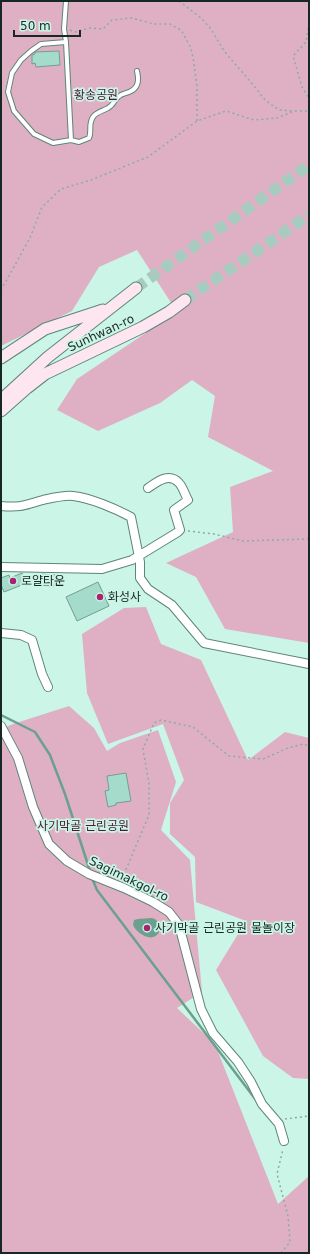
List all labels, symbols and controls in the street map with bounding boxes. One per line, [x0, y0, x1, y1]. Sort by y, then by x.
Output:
scale bar [14, 12, 80, 38]
text: 50 m [20, 19, 51, 33]
park label: 황송공원 [74, 88, 118, 102]
street label: Sunhwan-ro [66, 312, 136, 354]
place label: 로얄타운 [21, 574, 65, 588]
marker: 로얄타운 [8, 576, 18, 586]
place label: 화성사 [108, 590, 141, 604]
marker: 화성사 [95, 592, 105, 602]
park label: 사기막골 근린공원 [37, 819, 129, 833]
street label: Sagimakgol-ro [87, 854, 171, 904]
place label: 사기막골 근린공원 물놀이장 [155, 921, 295, 935]
marker: 사기막골 근린공원 물놀이장 [142, 923, 152, 933]

